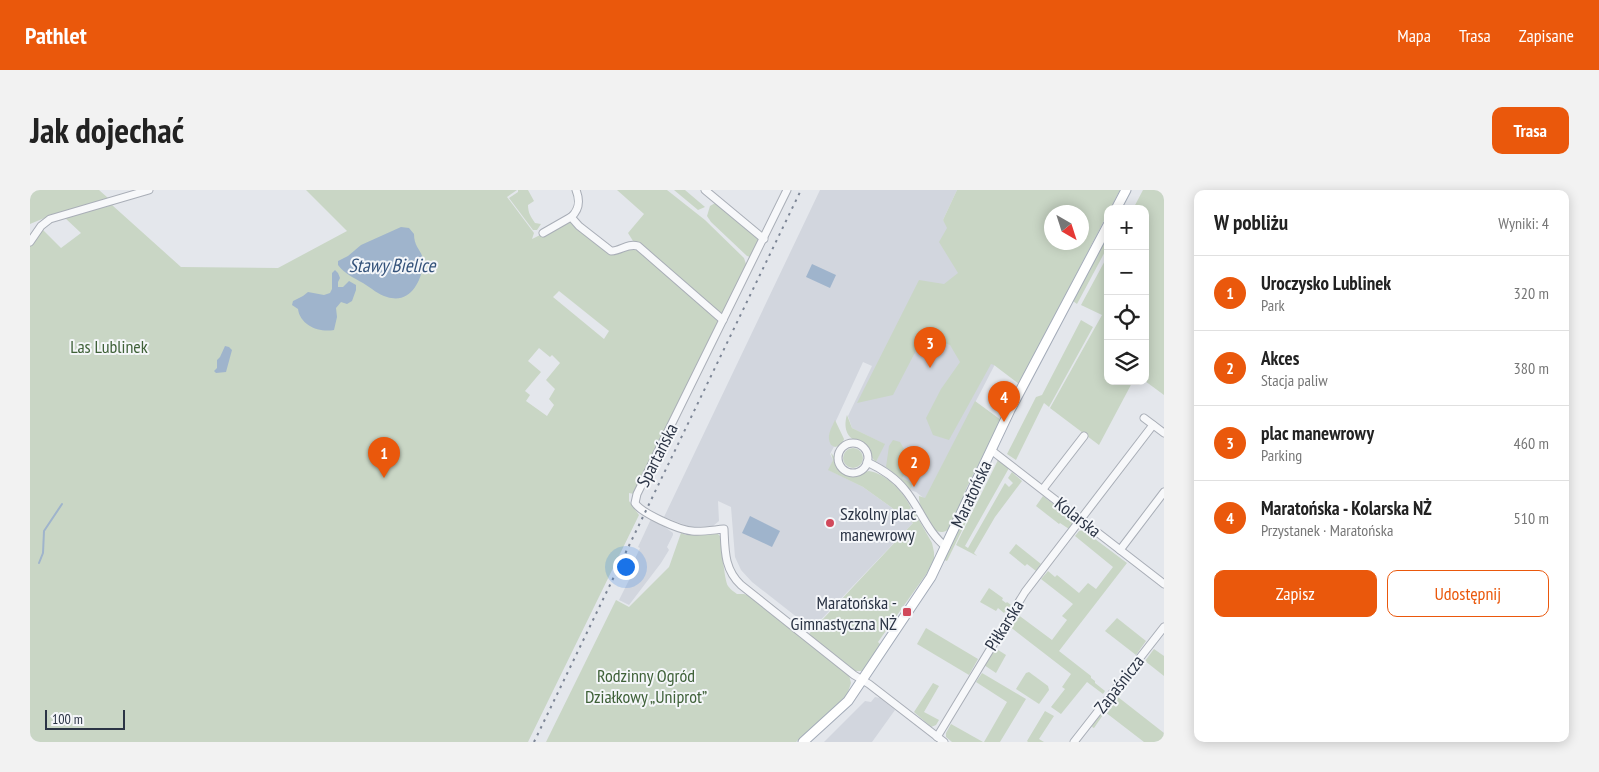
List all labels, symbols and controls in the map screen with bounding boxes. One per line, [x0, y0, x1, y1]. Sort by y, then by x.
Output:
text: Pathlet [25, 20, 87, 51]
text: Mapa [1397, 24, 1431, 47]
text: Trasa [1459, 24, 1491, 47]
text: Zapisane [1519, 24, 1574, 47]
text: Jak dojechać [30, 107, 184, 153]
button: Trasa [1492, 107, 1569, 154]
north arrow [1044, 205, 1089, 250]
map controls [1104, 205, 1149, 385]
button: + [1104, 205, 1149, 250]
text: W pobliżu [1214, 209, 1288, 236]
text: Wyniki: 4 [1498, 213, 1549, 233]
button: − [1104, 250, 1149, 295]
water label: Stawy Bielice [349, 253, 437, 277]
text: Uroczysko Lublinek [1261, 271, 1391, 295]
text: 1 [1226, 283, 1234, 303]
text: 320 m [1514, 283, 1549, 303]
button: locate [1104, 295, 1149, 340]
text: Park [1261, 295, 1285, 315]
pin: 3 [914, 327, 946, 368]
park label: Las Lublinek [70, 335, 148, 358]
button: layers [1104, 340, 1149, 385]
text: Akces [1261, 346, 1299, 370]
text: 2 [1226, 358, 1234, 378]
text: 380 m [1514, 358, 1549, 378]
text: Stacja paliw [1261, 370, 1328, 390]
pin: 4 [988, 381, 1020, 422]
street label: Spartańska [631, 419, 683, 491]
text: plac manewrowy [1261, 421, 1374, 445]
text: 3 [1226, 433, 1234, 453]
text: 460 m [1514, 433, 1549, 453]
pin: 1 [368, 437, 400, 478]
text: Parking [1261, 445, 1302, 465]
pin: 2 [898, 446, 930, 487]
street label: Maratońska [945, 457, 997, 531]
street label: Kolarska [1050, 492, 1106, 542]
text: Maratońska - Kolarska NŻ [1261, 496, 1432, 520]
place label: Szkolny plac manewrowy [840, 502, 917, 546]
text: 4 [1226, 508, 1234, 528]
text: 510 m [1514, 508, 1549, 528]
marker: Szkolny plac manewrowy [824, 517, 836, 529]
text: Przystanek · Maratońska [1261, 520, 1393, 540]
your location [613, 554, 639, 580]
button: Zapisz [1214, 570, 1377, 617]
button: Udostępnij [1387, 570, 1549, 617]
place label: Maratońska - Gimnastyczna NŻ [791, 591, 897, 635]
street label: Piłkarska [980, 595, 1028, 655]
marker: Maratońska - Gimnastyczna NŻ [901, 606, 913, 618]
street label: Zapaśnicza [1089, 650, 1149, 718]
park label: Rodzinny Ogród Działkowy „Uniprot” [585, 664, 707, 708]
scale bar [45, 707, 125, 730]
text: 100 m [52, 710, 83, 728]

